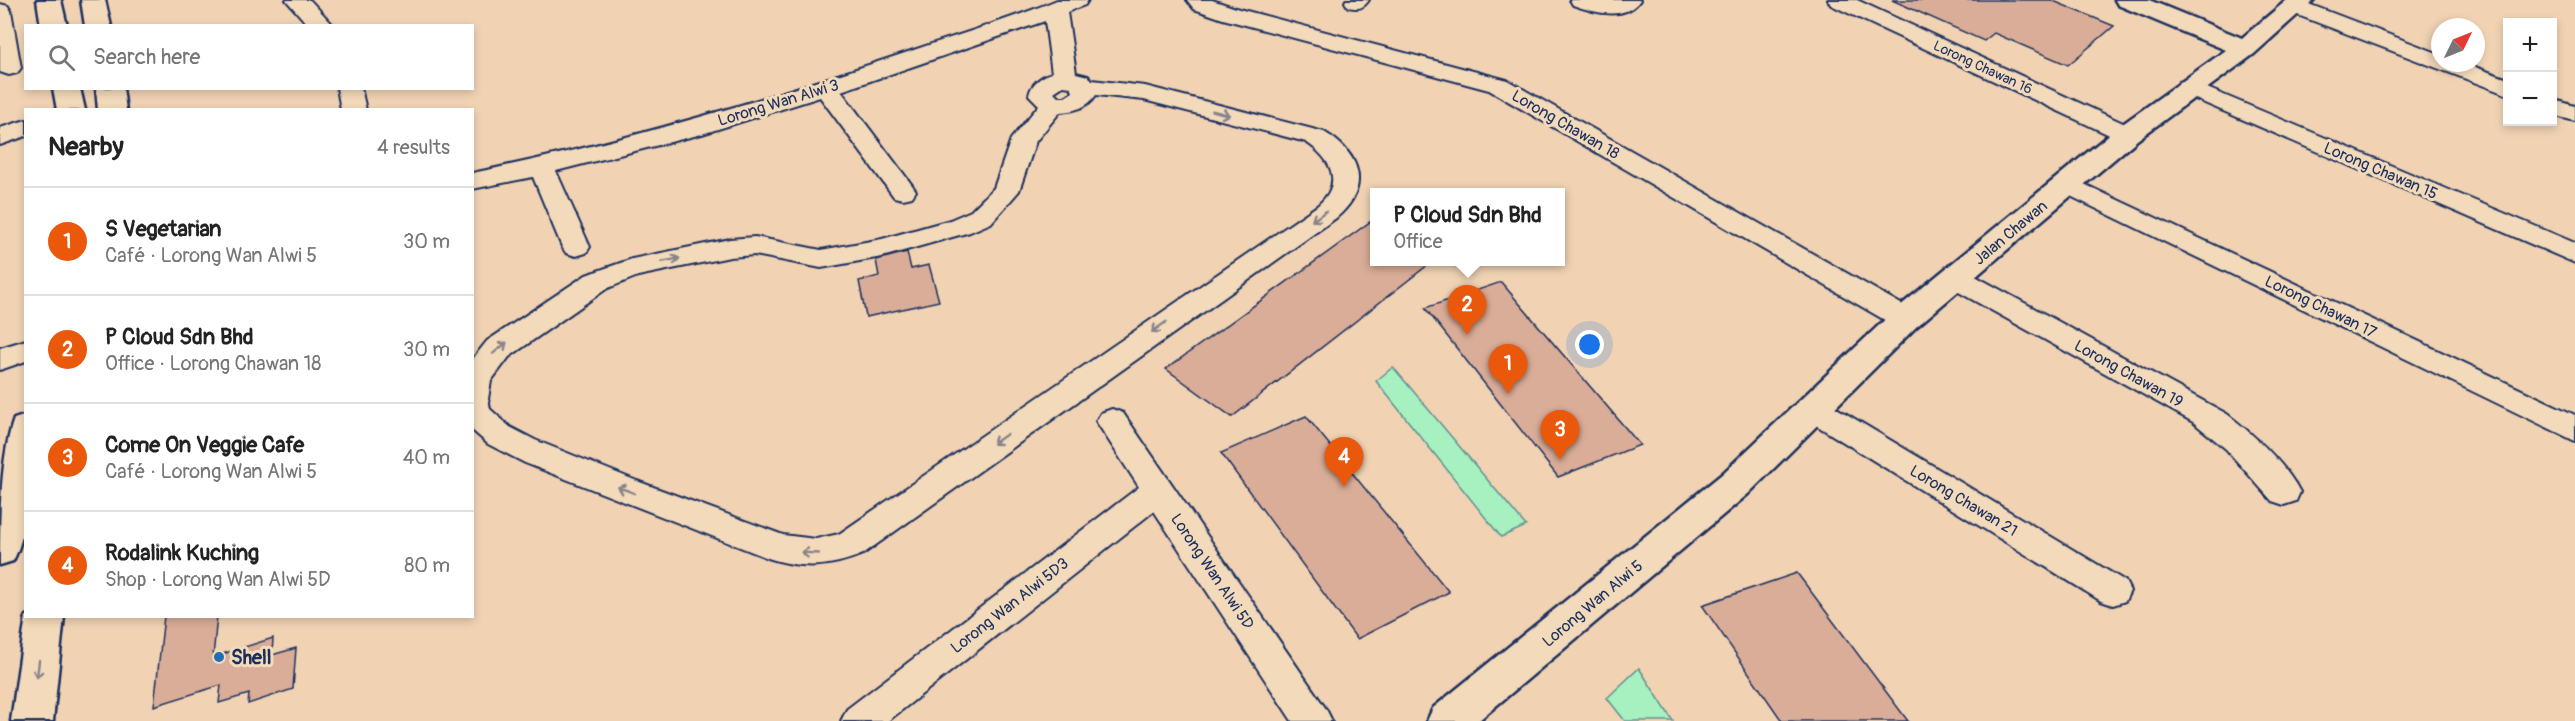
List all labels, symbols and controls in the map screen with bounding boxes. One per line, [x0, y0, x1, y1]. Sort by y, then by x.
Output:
north arrow [2431, 18, 2485, 72]
map controls [2503, 18, 2557, 126]
button: + [2503, 18, 2557, 72]
search box [24, 24, 474, 90]
street label: Lorong Chawan 16 [1931, 37, 2035, 98]
icon: search [45, 41, 78, 74]
text: Search here [93, 43, 200, 71]
button: − [2503, 72, 2557, 126]
street label: Lorong Wan Alwi 3 [715, 75, 841, 131]
street label: Lorong Chawan 18 [1508, 86, 1623, 164]
one-way arrow [1212, 108, 1231, 119]
text: Nearby [48, 131, 124, 163]
text: 4 results [377, 135, 450, 160]
street label: Lorong Chawan 15 [2321, 138, 2441, 204]
popup [1370, 188, 1565, 266]
street label: Jalan Chawan [1970, 196, 2052, 269]
text: P Cloud Sdn Bhd [1393, 201, 1542, 229]
one-way arrow [1312, 210, 1328, 222]
text: S Vegetarian [105, 215, 221, 243]
text: 1 [64, 229, 71, 254]
text: 30 m [403, 229, 450, 254]
text: Office [1393, 229, 1443, 254]
text: Café · Lorong Wan Alwi 5 [105, 243, 317, 268]
one-way arrow [661, 254, 680, 265]
street label: Lorong Chawan 17 [2261, 271, 2380, 343]
pin: 2 [1448, 286, 1486, 335]
one-way arrow [1151, 320, 1167, 333]
text: P Cloud Sdn Bhd [105, 323, 254, 351]
your location [1575, 330, 1604, 359]
street label: Lorong Chawan 19 [2070, 336, 2187, 412]
text: 2 [62, 337, 73, 362]
text: 30 m [403, 337, 450, 362]
one-way arrow [492, 342, 508, 355]
pin: 1 [1488, 344, 1528, 394]
text: Office · Lorong Chawan 18 [105, 351, 321, 376]
pin: 3 [1540, 410, 1580, 460]
text: Come On Veggie Cafe [105, 431, 304, 459]
one-way arrow [993, 433, 1009, 446]
pin: 4 [1324, 438, 1364, 487]
text: 3 [62, 445, 73, 470]
text: 40 m [403, 445, 450, 470]
text: Café · Lorong Wan Alwi 5 [105, 459, 317, 484]
street label: Lorong Chawan 21 [1906, 461, 2021, 541]
one-way arrow [617, 484, 636, 495]
street label: Lorong Wan Alwi 5D [1166, 510, 1258, 633]
text: Rodalink Kuching [105, 539, 259, 567]
one-way arrow [800, 548, 820, 559]
text: 4 [62, 553, 73, 578]
text: 80 m [404, 553, 450, 578]
street label: Lorong Wan Alwi 5D3 [947, 554, 1073, 658]
street label: Lorong Wan Alwi 5 [1538, 556, 1647, 652]
text: Shop · Lorong Wan Alwi 5D [105, 567, 331, 592]
place label: Shell [231, 645, 271, 670]
marker: Shell [212, 650, 226, 664]
one-way arrow [32, 658, 43, 678]

